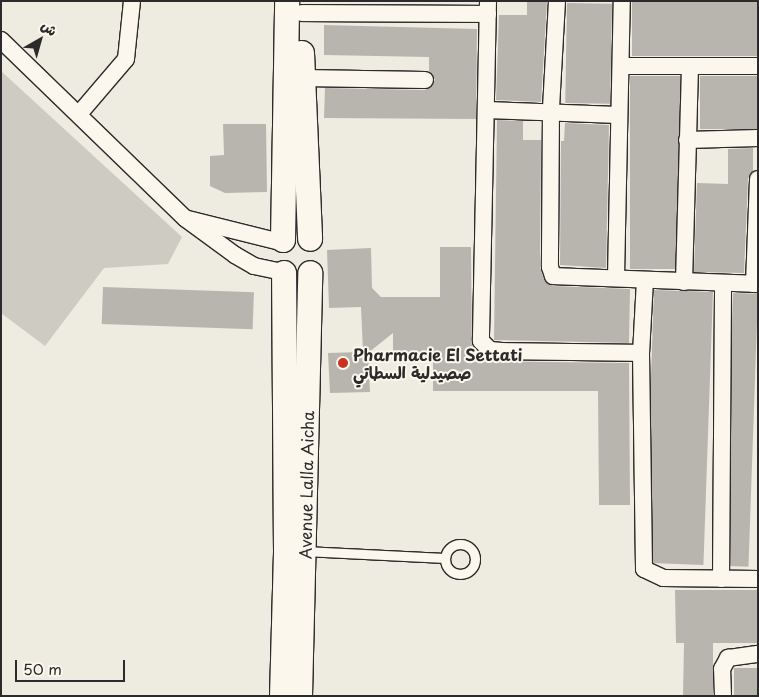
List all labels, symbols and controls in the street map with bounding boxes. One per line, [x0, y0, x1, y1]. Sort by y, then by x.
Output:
north arrow [15, 15, 65, 65]
text: ش [37, 15, 62, 41]
place label: Pharmacie El Settati صصيدلية السطاتي [353, 344, 524, 382]
marker: Pharmacie El Settati صصيدلية السطاتي [337, 357, 349, 369]
street label: Avenue Lalla Aicha [295, 411, 317, 559]
scale bar [18, 650, 128, 682]
text: 50 m [23, 657, 62, 680]

